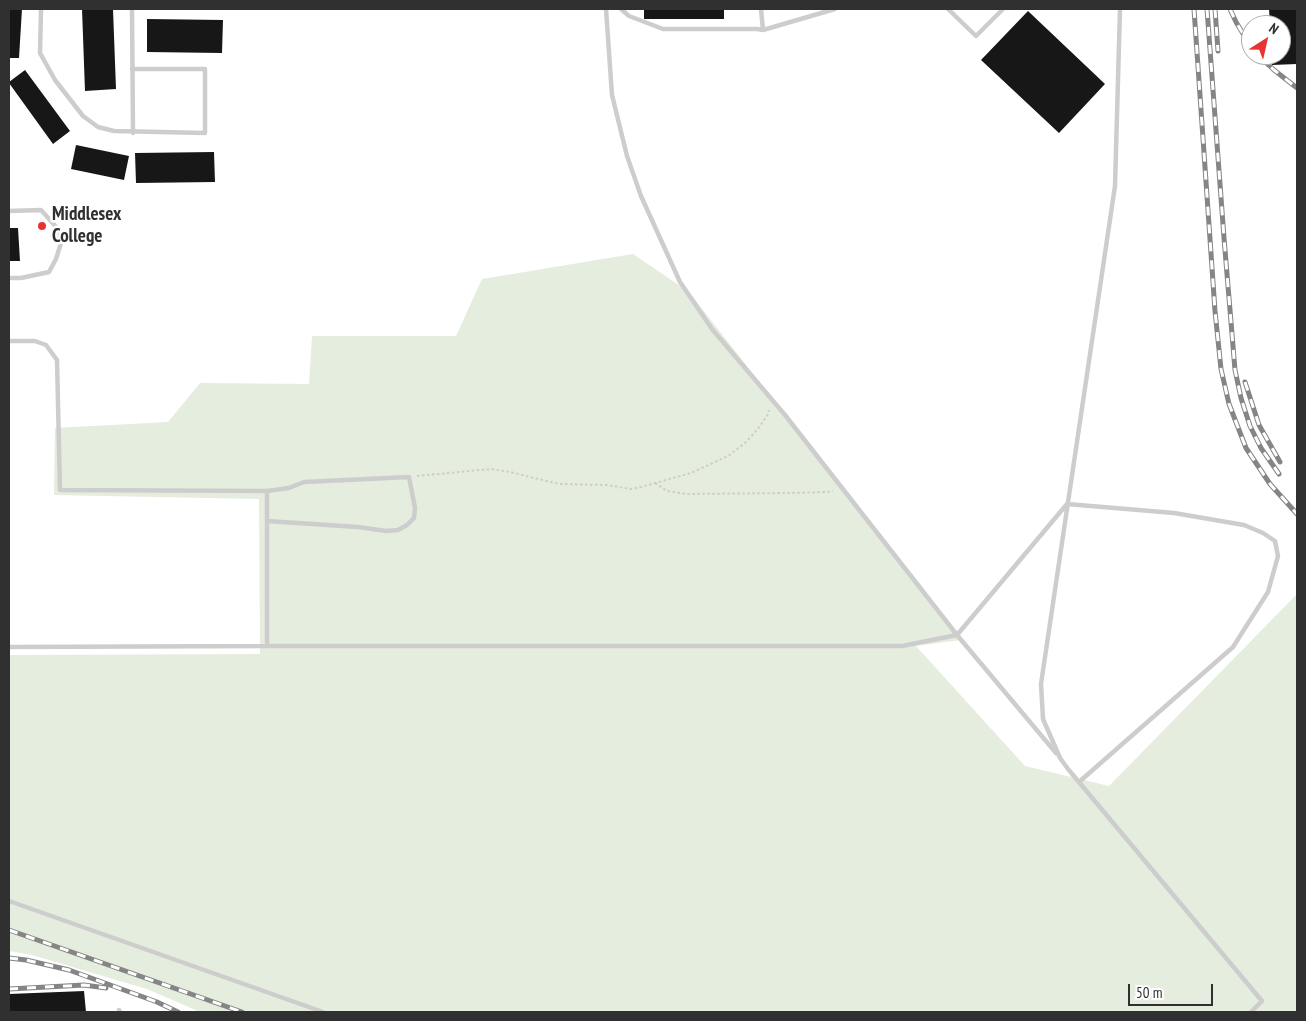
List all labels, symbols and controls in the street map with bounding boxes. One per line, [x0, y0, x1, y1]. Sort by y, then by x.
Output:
north arrow [1241, 15, 1291, 65]
text: N [1266, 19, 1282, 38]
place label: Middlesex College [52, 204, 121, 248]
marker: Middlesex College [36, 220, 48, 232]
scale bar [1131, 974, 1216, 1006]
text: 50 m [1136, 983, 1162, 1002]

